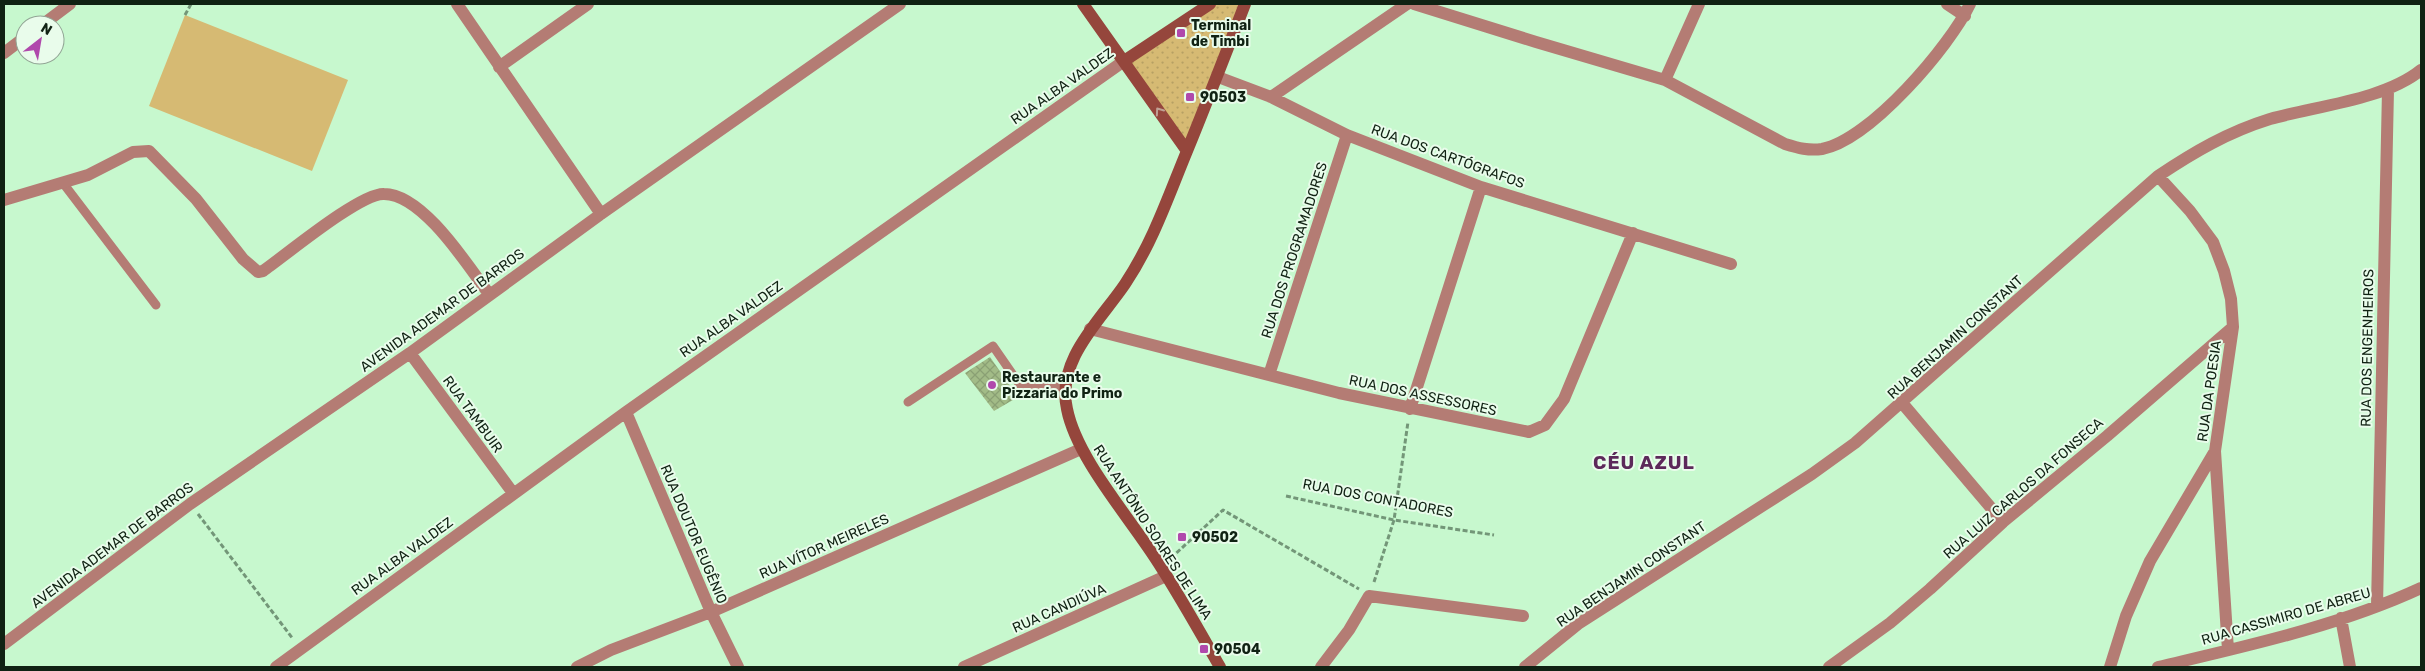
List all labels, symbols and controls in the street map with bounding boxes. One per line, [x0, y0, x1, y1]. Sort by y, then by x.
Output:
north arrow [15, 15, 65, 65]
place label: Terminal de Timbi [1191, 17, 1251, 50]
text: N [38, 19, 55, 39]
marker: Terminal de Timbi [1175, 27, 1187, 39]
street label: RUA ALBA VALDEZ [1008, 45, 1117, 128]
place label: 90503 [1200, 89, 1246, 106]
marker: 90503 [1184, 91, 1196, 103]
one-way arrow [1156, 107, 1165, 116]
street label: RUA DOS CARTÓGRAFOS [1369, 120, 1527, 192]
street label: RUA DOS PROGRAMADORES [1258, 160, 1331, 340]
street label: AVENIDA ADEMAR DE BARROS [357, 245, 528, 376]
street label: RUA DOS ENGENHEIROS [2358, 269, 2377, 427]
street label: RUA BENJAMIN CONSTANT [1884, 272, 2027, 403]
street label: RUA ALBA VALDEZ [677, 278, 786, 361]
street label: RUA DA POESIA [2194, 339, 2225, 443]
place label: Restaurante e Pizzaria do Primo [1002, 369, 1122, 402]
street label: RUA DOS ASSESSORES [1348, 372, 1499, 420]
street label: RUA TAMBUIR [439, 373, 506, 456]
marker: Restaurante e Pizzaria do Primo [986, 379, 998, 391]
street label: RUA LUIZ CARLOS DA FONSECA [1940, 414, 2107, 563]
street label: RUA ANTÔNIO SOARES DE LIMA [1090, 441, 1217, 623]
district label: CÉU AZUL [1593, 451, 1695, 474]
street label: RUA DOUTOR EUGÊNIO [657, 462, 731, 606]
street label: RUA DOS CONTADORES [1301, 476, 1455, 521]
street label: AVENIDA ADEMAR DE BARROS [28, 479, 197, 612]
street label: RUA VÍTOR MEIRELES [756, 509, 892, 583]
street label: RUA ALBA VALDEZ [348, 514, 457, 599]
street label: RUA BENJAMIN CONSTANT [1553, 518, 1709, 631]
place label: 90502 [1192, 529, 1238, 546]
marker: 90502 [1176, 531, 1188, 543]
street label: RUA CANDIÚVA [1009, 579, 1109, 637]
street label: RUA CASSIMIRO DE ABREU [2200, 584, 2373, 649]
place label: 90504 [1214, 641, 1261, 658]
marker: 90504 [1198, 643, 1210, 655]

